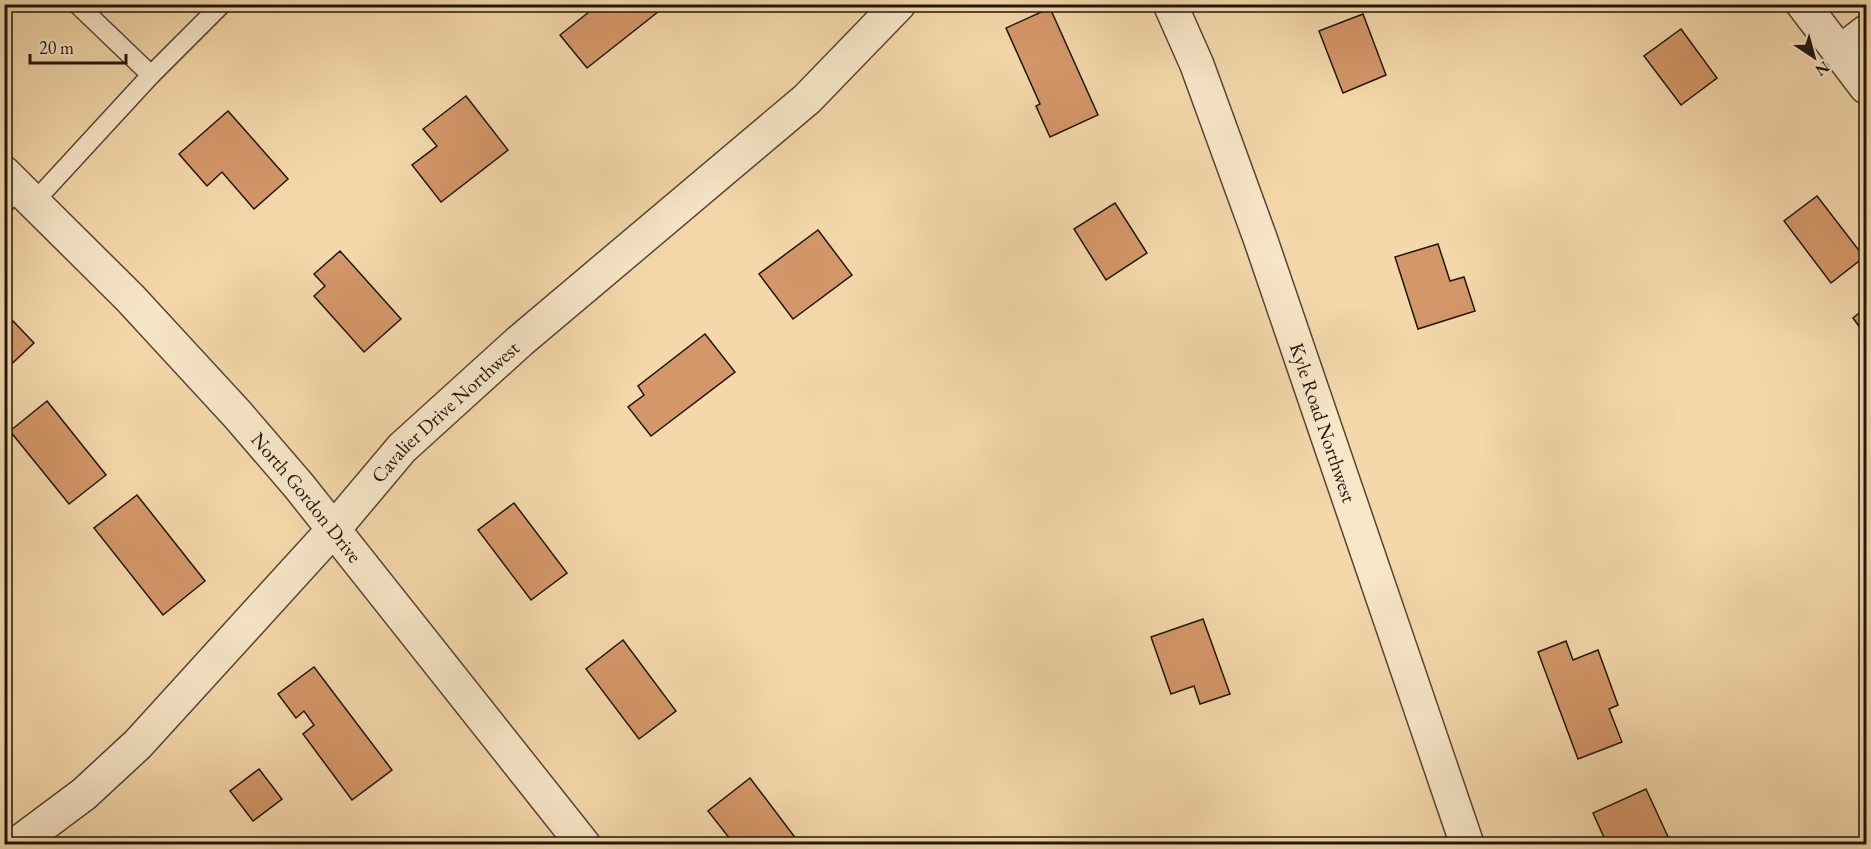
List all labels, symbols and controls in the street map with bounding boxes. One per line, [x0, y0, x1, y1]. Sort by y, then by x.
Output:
scale bar [30, 27, 126, 65]
north arrow [1784, 27, 1844, 87]
text: 20 m [39, 36, 74, 59]
text: N [1811, 56, 1834, 81]
street label: Cavalier Drive Northwest [365, 335, 525, 488]
street label: Kyle Road Northwest [1284, 339, 1363, 507]
street label: North Gordon Drive [245, 427, 368, 568]

